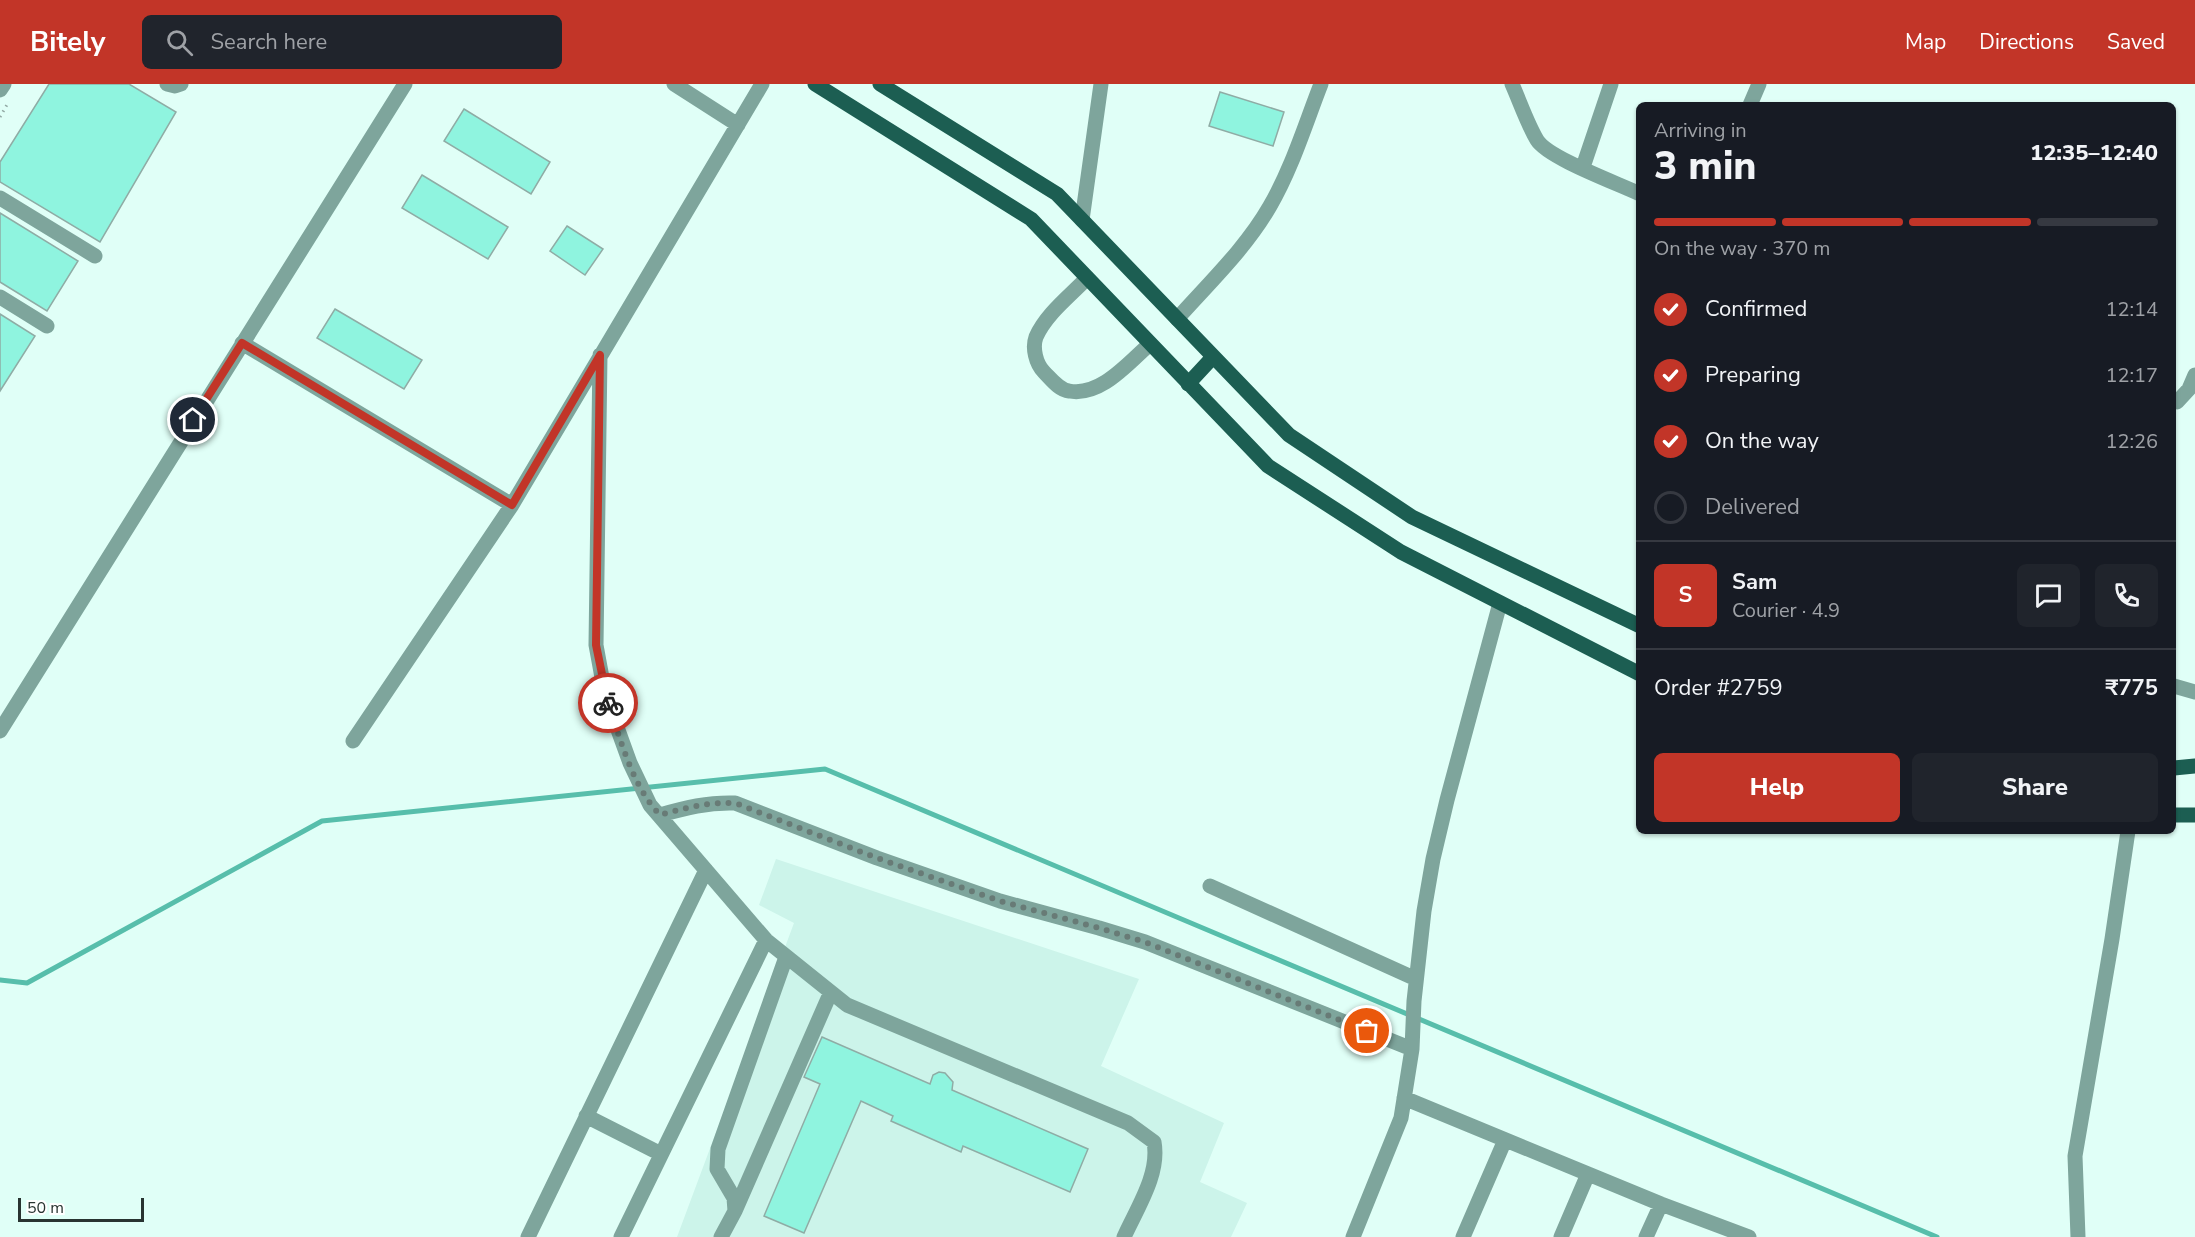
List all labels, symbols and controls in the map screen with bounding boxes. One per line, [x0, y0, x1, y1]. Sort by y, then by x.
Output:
search box [142, 15, 562, 69]
text: Bitely [30, 23, 106, 61]
icon: search [163, 26, 196, 59]
text: Search here [211, 27, 327, 57]
text: Map [1905, 28, 1946, 56]
text: Directions [1979, 28, 2074, 56]
text: Saved [2107, 28, 2165, 56]
text: Arriving in [1654, 117, 1747, 144]
text: 12:35–12:40 [2030, 138, 2158, 168]
text: 3 min [1654, 140, 1757, 193]
text: On the way · 370 m [1654, 235, 1830, 262]
icon: check [1654, 293, 1687, 326]
text: Confirmed [1705, 294, 1807, 324]
text: 12:14 [2105, 296, 2158, 323]
icon: check [1654, 359, 1687, 392]
text: Preparing [1705, 360, 1801, 390]
text: 12:17 [2105, 362, 2158, 389]
pin [167, 394, 218, 445]
icon: home [176, 403, 209, 436]
icon: check [1654, 425, 1687, 458]
text: On the way [1705, 426, 1819, 456]
text: 12:26 [2105, 428, 2158, 455]
text: Delivered [1705, 492, 1800, 522]
button: chat [2017, 564, 2080, 627]
button: phone [2095, 564, 2158, 627]
text: Sam [1732, 567, 1777, 597]
text: S [1679, 580, 1692, 610]
text: Courier · 4.9 [1732, 597, 1840, 624]
courier [578, 673, 638, 733]
text: Order #2759 [1654, 673, 1783, 703]
text: ₹775 [2105, 673, 2158, 703]
icon: bike [592, 687, 625, 720]
button: Help [1654, 753, 1900, 822]
button: Share [1912, 753, 2158, 822]
pin [1341, 1005, 1392, 1056]
icon: bag [1350, 1014, 1383, 1047]
scale bar [18, 1195, 144, 1222]
text: 50 m [27, 1197, 64, 1219]

